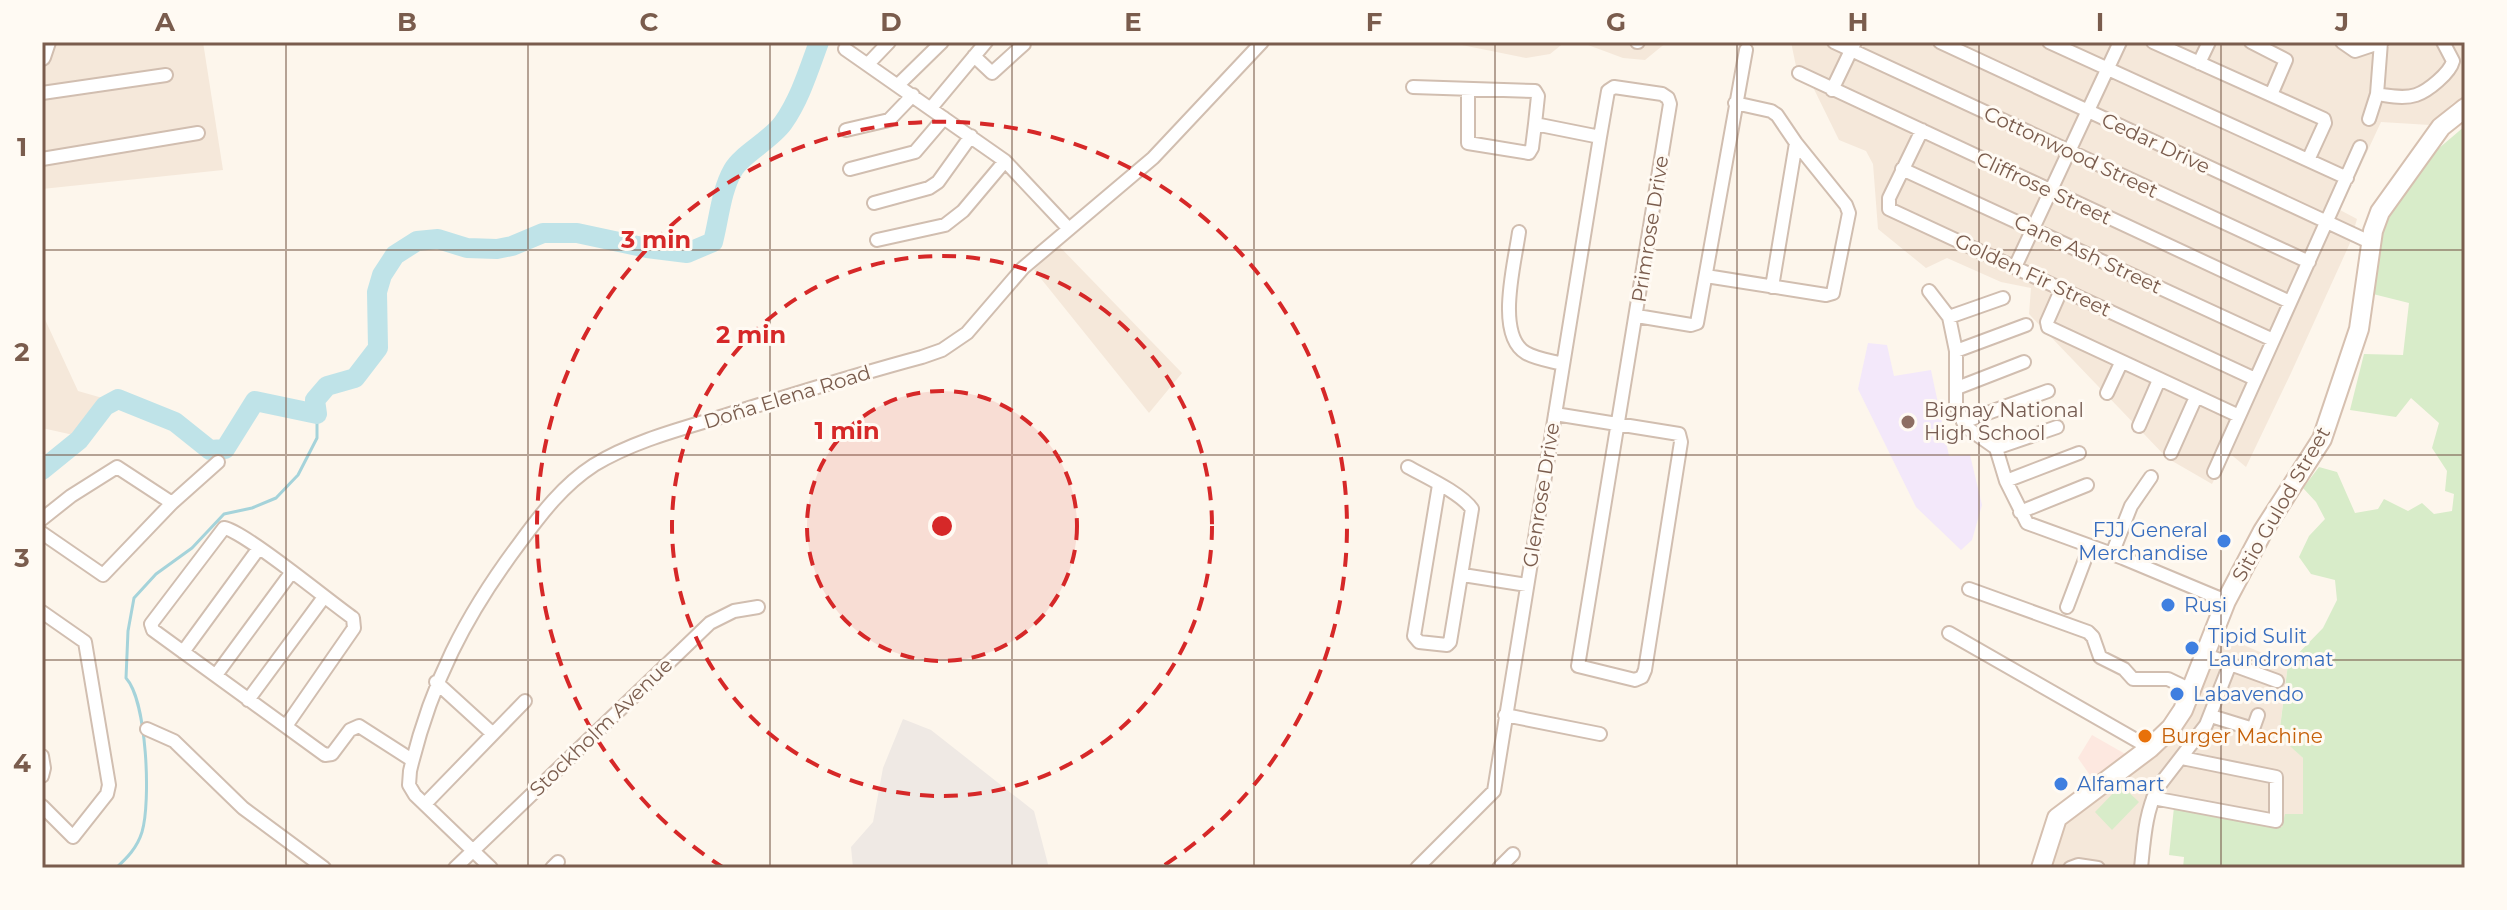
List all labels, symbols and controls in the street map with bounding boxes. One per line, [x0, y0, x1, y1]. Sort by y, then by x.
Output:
text: A [154, 6, 176, 38]
text: B [397, 6, 417, 38]
text: C [640, 6, 659, 38]
text: D [880, 6, 902, 38]
text: E [1124, 6, 1142, 38]
text: F [1366, 6, 1382, 38]
text: G [1606, 6, 1626, 38]
text: H [1847, 6, 1869, 38]
text: I [2096, 6, 2104, 38]
text: J [2334, 6, 2349, 38]
street label: Cottonwood Street [1980, 101, 2162, 203]
street label: Cedar Drive [2098, 107, 2214, 179]
text: 1 [17, 131, 27, 163]
street label: Cliffrose Street [1973, 146, 2115, 230]
street label: Primrose Drive [1627, 154, 1673, 304]
street label: Cane Ash Street [2010, 209, 2166, 299]
text: 3 min [620, 225, 691, 254]
street label: Golden Fir Street [1951, 228, 2115, 322]
text: 2 min [716, 320, 786, 349]
text: 2 [14, 336, 30, 368]
street label: Doña Elena Road [701, 360, 873, 434]
place label: Bignay National High School [1924, 398, 2084, 445]
marker: Bignay National High School [1899, 413, 1917, 431]
text: 1 min [814, 416, 880, 445]
street label: Glenrose Drive [1518, 421, 1564, 569]
street label: Sitio Gulod Street [2227, 422, 2335, 586]
centre of rings [928, 512, 956, 540]
place label: FJJ General Merchandise [2078, 518, 2208, 565]
marker: FJJ General Merchandise [2215, 532, 2233, 550]
text: 3 [13, 542, 30, 574]
place label: Rusi [2184, 593, 2227, 617]
marker: Rusi [2159, 596, 2177, 614]
place label: Tipid Sulit Laundromat [2208, 624, 2334, 671]
marker: Tipid Sulit Laundromat [2183, 639, 2201, 657]
street label: Stockholm Avenue [525, 653, 677, 801]
place label: Labavendo [2193, 682, 2304, 706]
marker: Labavendo [2168, 685, 2186, 703]
place label: Burger Machine [2161, 724, 2323, 748]
marker: Burger Machine [2136, 727, 2154, 745]
text: 4 [13, 747, 31, 779]
place label: Alfamart [2077, 772, 2165, 796]
marker: Alfamart [2052, 775, 2070, 793]

